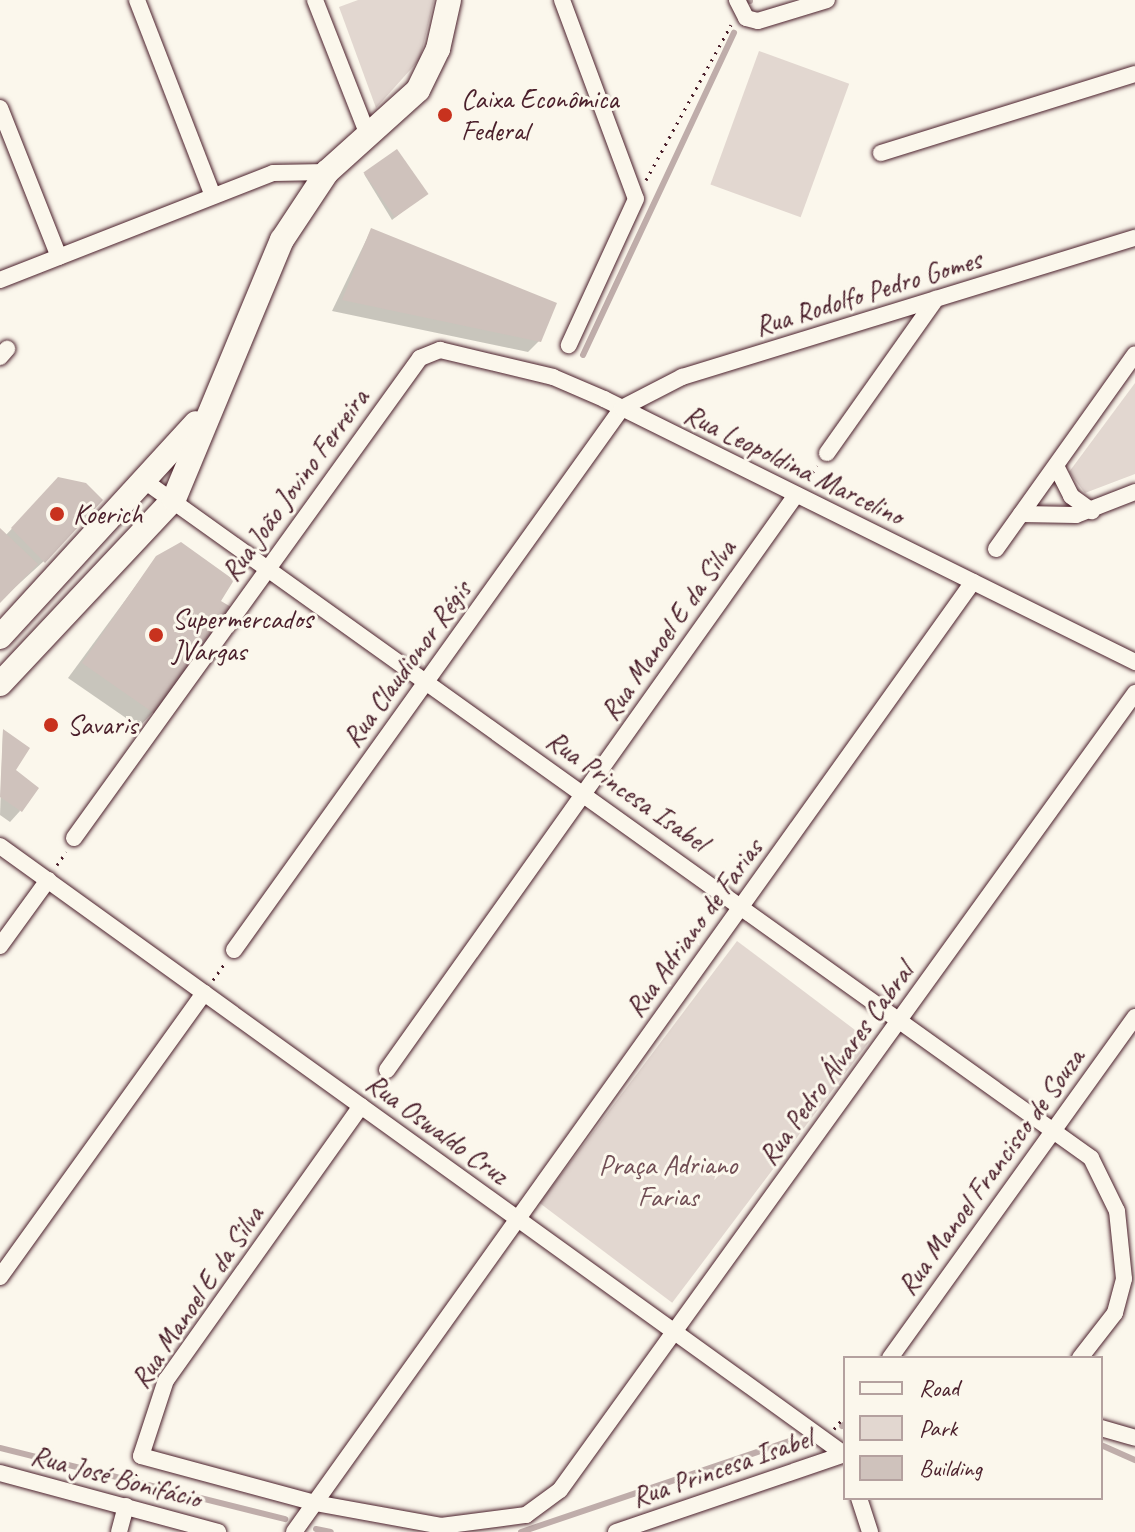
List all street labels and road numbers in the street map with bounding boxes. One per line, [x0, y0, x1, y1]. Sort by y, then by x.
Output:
street label: Rua Rodolfo Pedro Gomes [751, 243, 985, 343]
street label: Rua João Jovino Ferreira [214, 382, 376, 588]
street label: Rua Leopoldina Marcelino [679, 397, 909, 533]
street label: Rua Manoel E da Silva [593, 533, 743, 727]
street label: Rua Claudionor Régis [335, 574, 479, 754]
street label: Rua Princesa Isabel [540, 723, 714, 859]
street label: Rua Adriano de Farias [618, 833, 770, 1023]
street label: Rua Pedro Álvares Cabral [751, 957, 921, 1171]
street label: Rua Manoel Francisco de Souza [890, 1042, 1092, 1302]
street label: Rua Oswaldo Cruz [359, 1066, 515, 1192]
street label: Rua Manoel E da Silva [123, 1199, 271, 1395]
street label: Rua Princesa Isabel [627, 1421, 817, 1515]
street label: Rua José Bonifácio [28, 1438, 204, 1516]

